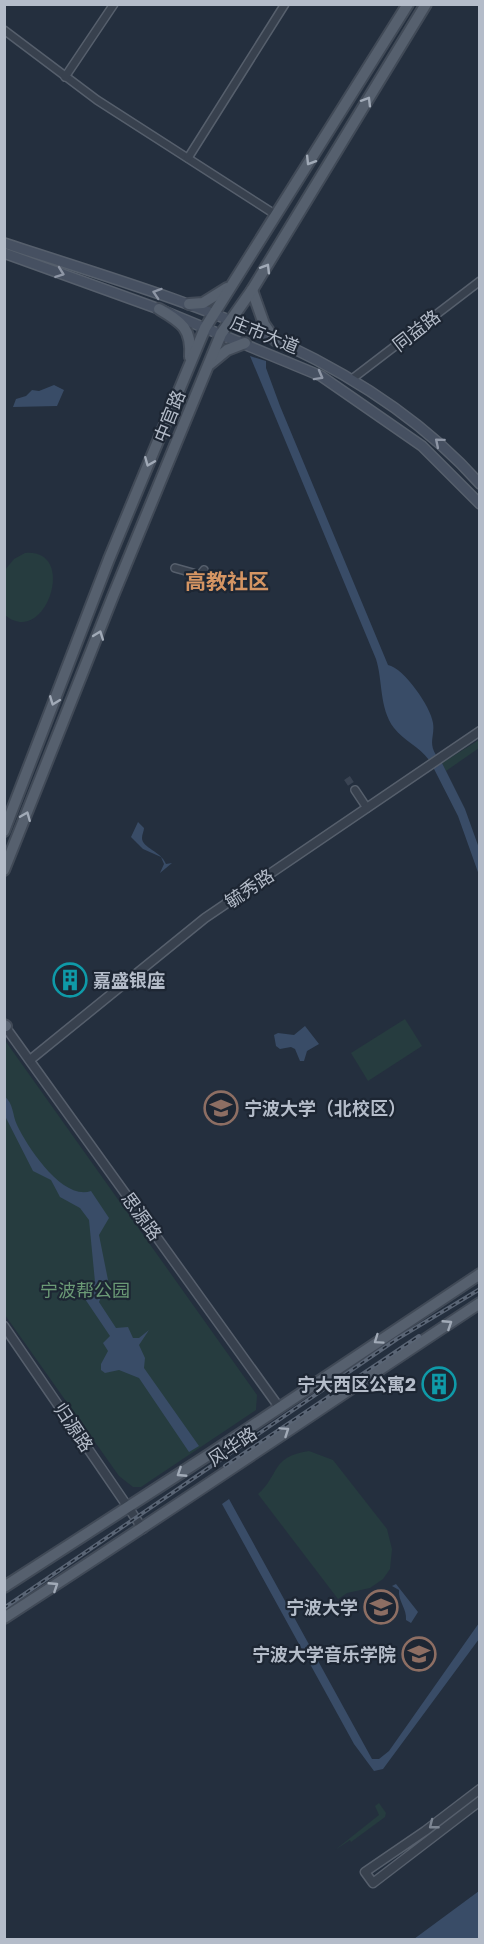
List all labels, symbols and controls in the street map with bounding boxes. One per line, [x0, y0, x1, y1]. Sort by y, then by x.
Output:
one-way arrow [359, 97, 371, 107]
one-way arrow [305, 155, 317, 165]
one-way arrow [258, 264, 270, 274]
one-way arrow [53, 266, 64, 278]
one-way arrow [152, 288, 163, 300]
street label: 同益路 [388, 305, 444, 355]
street label: 庄市大道 [228, 310, 302, 358]
one-way arrow [313, 369, 323, 380]
street label: 中官路 [149, 387, 189, 445]
one-way arrow [435, 438, 446, 449]
one-way arrow [144, 455, 156, 466]
district label: 高教社区 [185, 568, 269, 594]
one-way arrow [91, 630, 104, 641]
one-way arrow [49, 695, 61, 706]
one-way arrow [19, 811, 31, 822]
street label: 毓秀路 [220, 864, 278, 912]
building icon: 嘉盛银座 [52, 962, 88, 998]
place label: 嘉盛银座 [93, 969, 165, 991]
school or university icon: 宁波大学（北校区） [203, 1090, 239, 1126]
place label: 宁波大学（北校区） [244, 1097, 406, 1119]
street label: 思源路 [117, 1188, 167, 1244]
park label: 宁波帮公园 [40, 1279, 130, 1301]
one-way arrow [441, 1320, 452, 1331]
one-way arrow [374, 1333, 385, 1344]
building icon: 宁大西区公寓2 [421, 1366, 457, 1402]
place label: 宁大西区公寓2 [297, 1373, 416, 1395]
street label: 归源路 [50, 1398, 98, 1456]
street label: 风华路 [203, 1422, 261, 1470]
one-way arrow [279, 1427, 290, 1438]
one-way arrow [177, 1466, 188, 1477]
one-way arrow [47, 1583, 58, 1594]
school or university icon: 宁波大学 [363, 1589, 399, 1625]
place label: 宁波大学 [286, 1596, 358, 1618]
school or university icon: 宁波大学音乐学院 [401, 1636, 437, 1672]
place label: 宁波大学音乐学院 [252, 1643, 396, 1665]
one-way arrow [429, 1817, 440, 1828]

